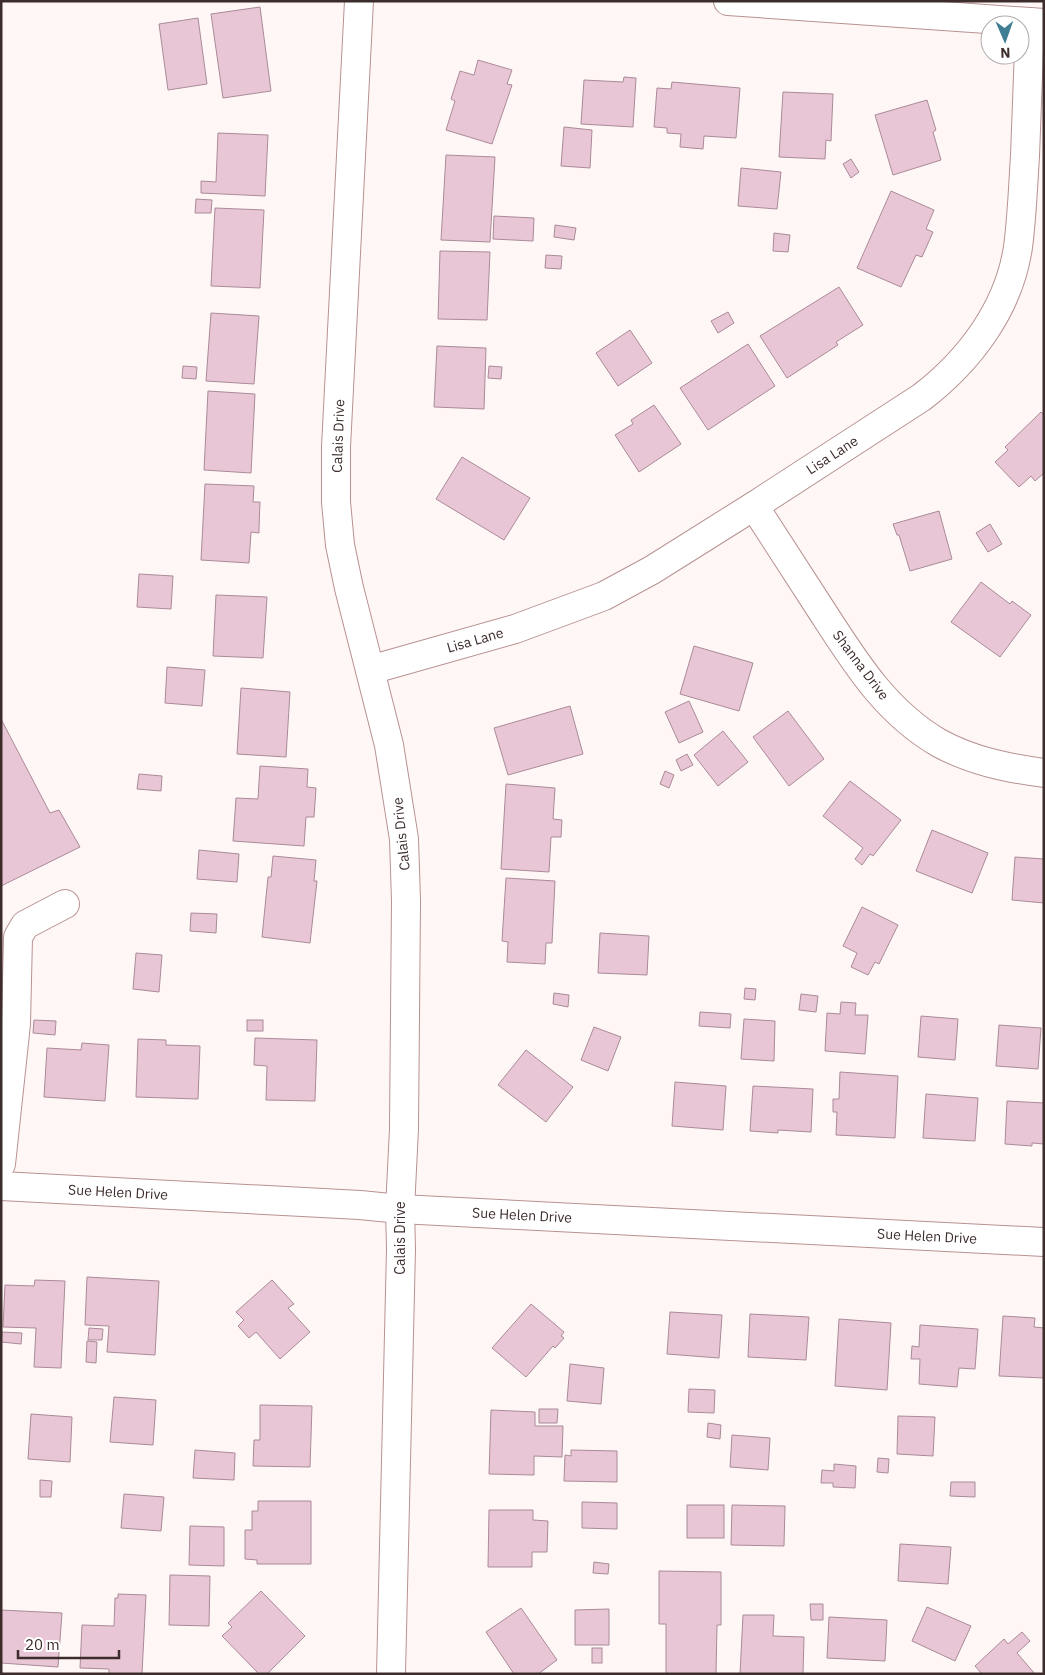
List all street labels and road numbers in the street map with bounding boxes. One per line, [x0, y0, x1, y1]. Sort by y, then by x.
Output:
street label: Calais Drive [328, 399, 348, 473]
street label: Lisa Lane [803, 431, 862, 478]
street label: Lisa Lane [445, 623, 506, 657]
street label: Shanna Drive [829, 627, 893, 704]
street label: Calais Drive [388, 796, 414, 872]
street label: Sue Helen Drive [68, 1180, 169, 1204]
street label: Calais Drive [391, 1201, 409, 1275]
street label: Sue Helen Drive [472, 1203, 573, 1227]
street label: Sue Helen Drive [877, 1224, 978, 1248]

